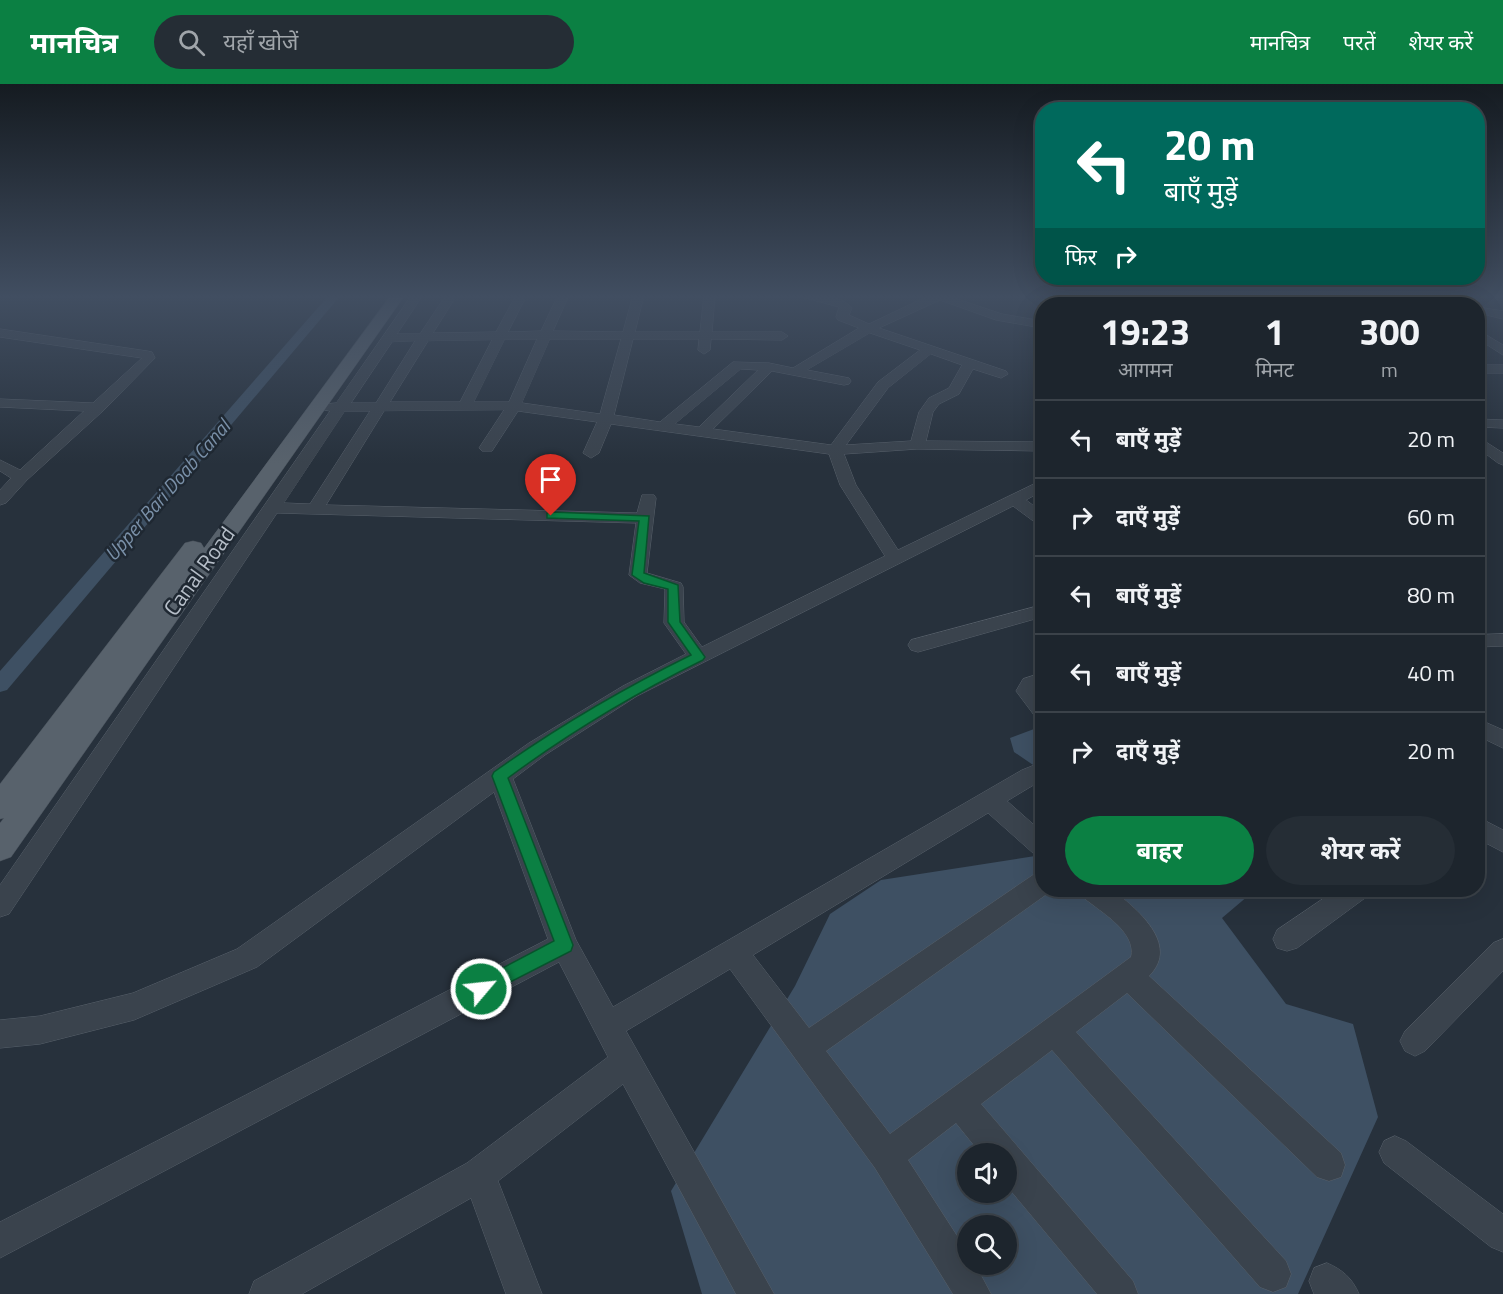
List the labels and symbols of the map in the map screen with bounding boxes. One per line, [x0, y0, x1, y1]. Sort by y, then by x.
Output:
water label: Upper Bari Doab Canal [97, 410, 239, 568]
pin [525, 454, 576, 516]
street label: Canal Road [155, 519, 243, 623]
position arrow [449, 957, 513, 1021]

